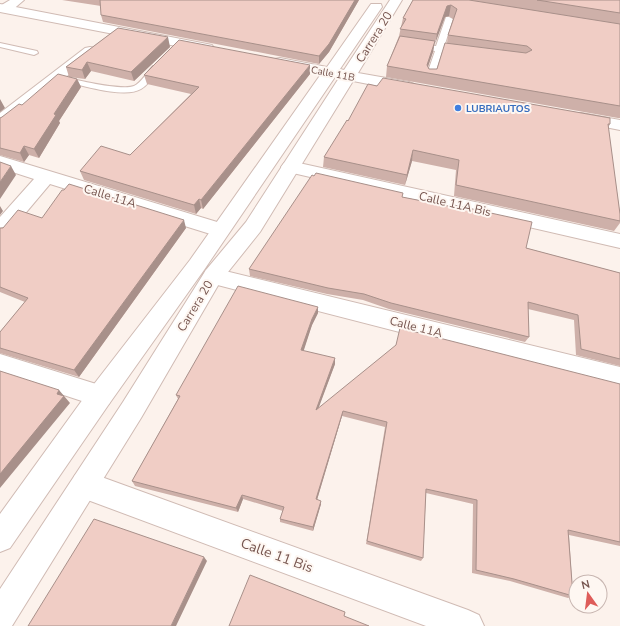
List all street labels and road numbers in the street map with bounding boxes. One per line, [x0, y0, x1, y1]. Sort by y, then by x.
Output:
street label: Carrera 20 [352, 8, 396, 66]
street label: Calle 11B [310, 63, 356, 85]
street label: Calle 11A [82, 180, 138, 212]
street label: Calle 11A Bis [417, 188, 493, 220]
street label: Carrera 20 [173, 277, 217, 335]
street label: Calle 11A [388, 313, 444, 341]
street label: Calle 11 Bis [238, 534, 316, 577]

